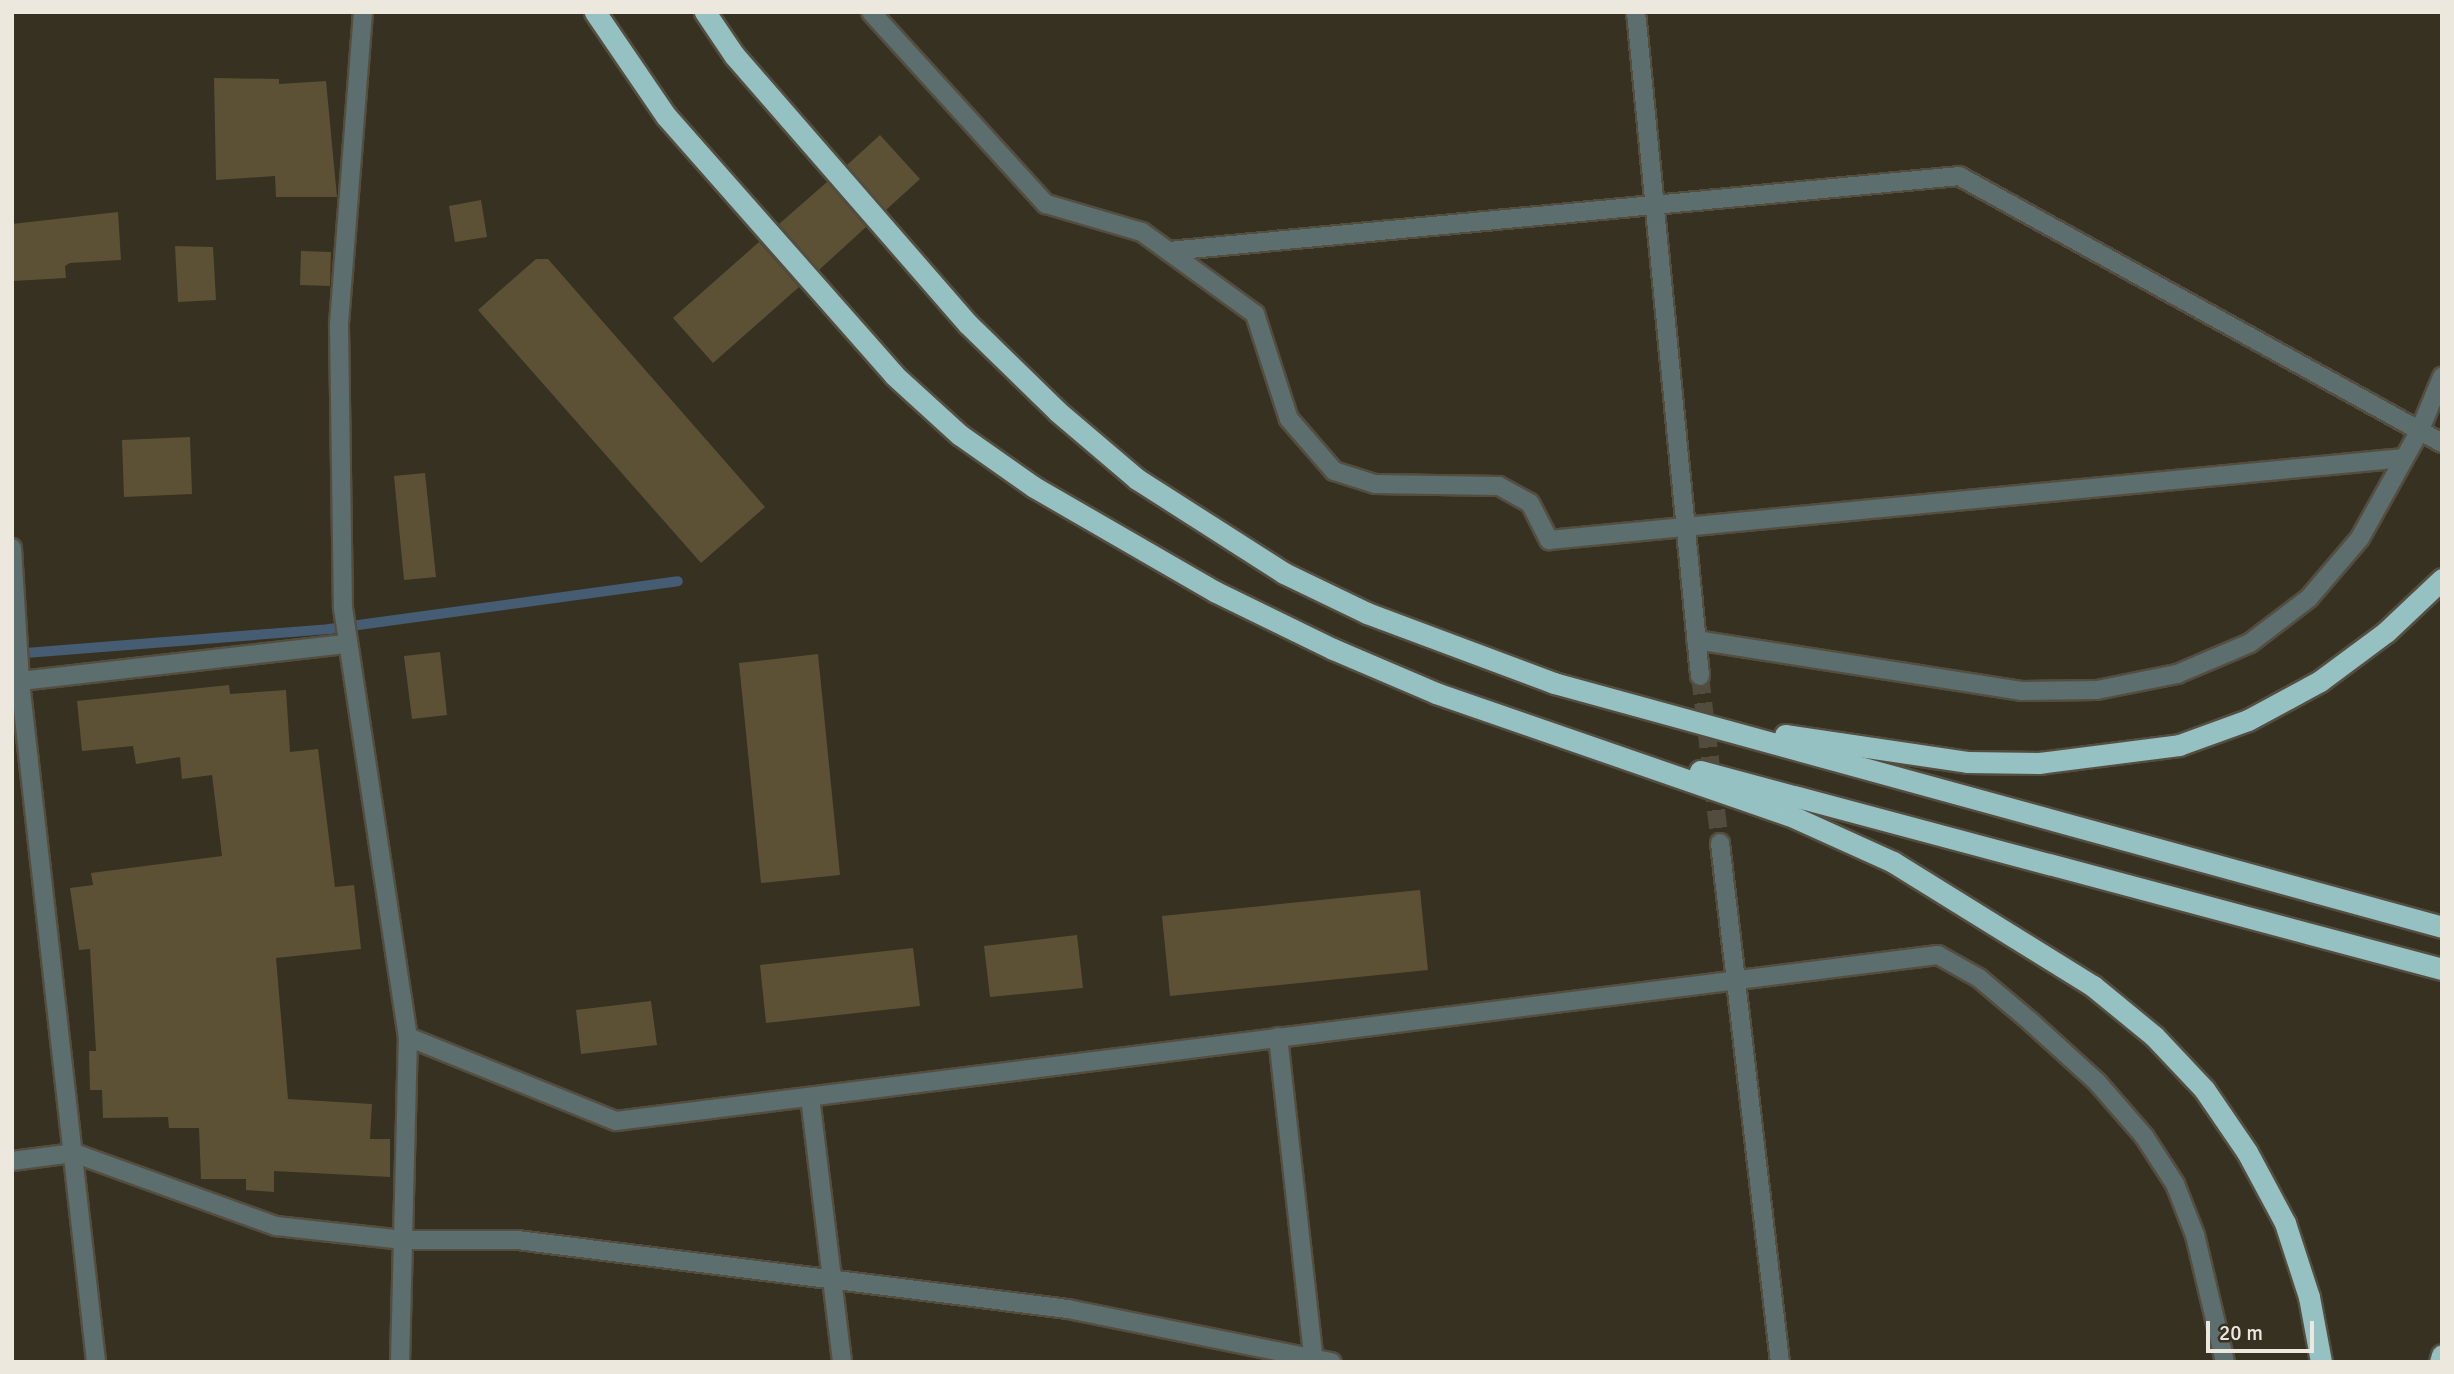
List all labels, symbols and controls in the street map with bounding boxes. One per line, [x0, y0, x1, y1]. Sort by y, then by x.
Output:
scale bar [2209, 1308, 2318, 1352]
text: 20 m [2219, 1320, 2263, 1346]

